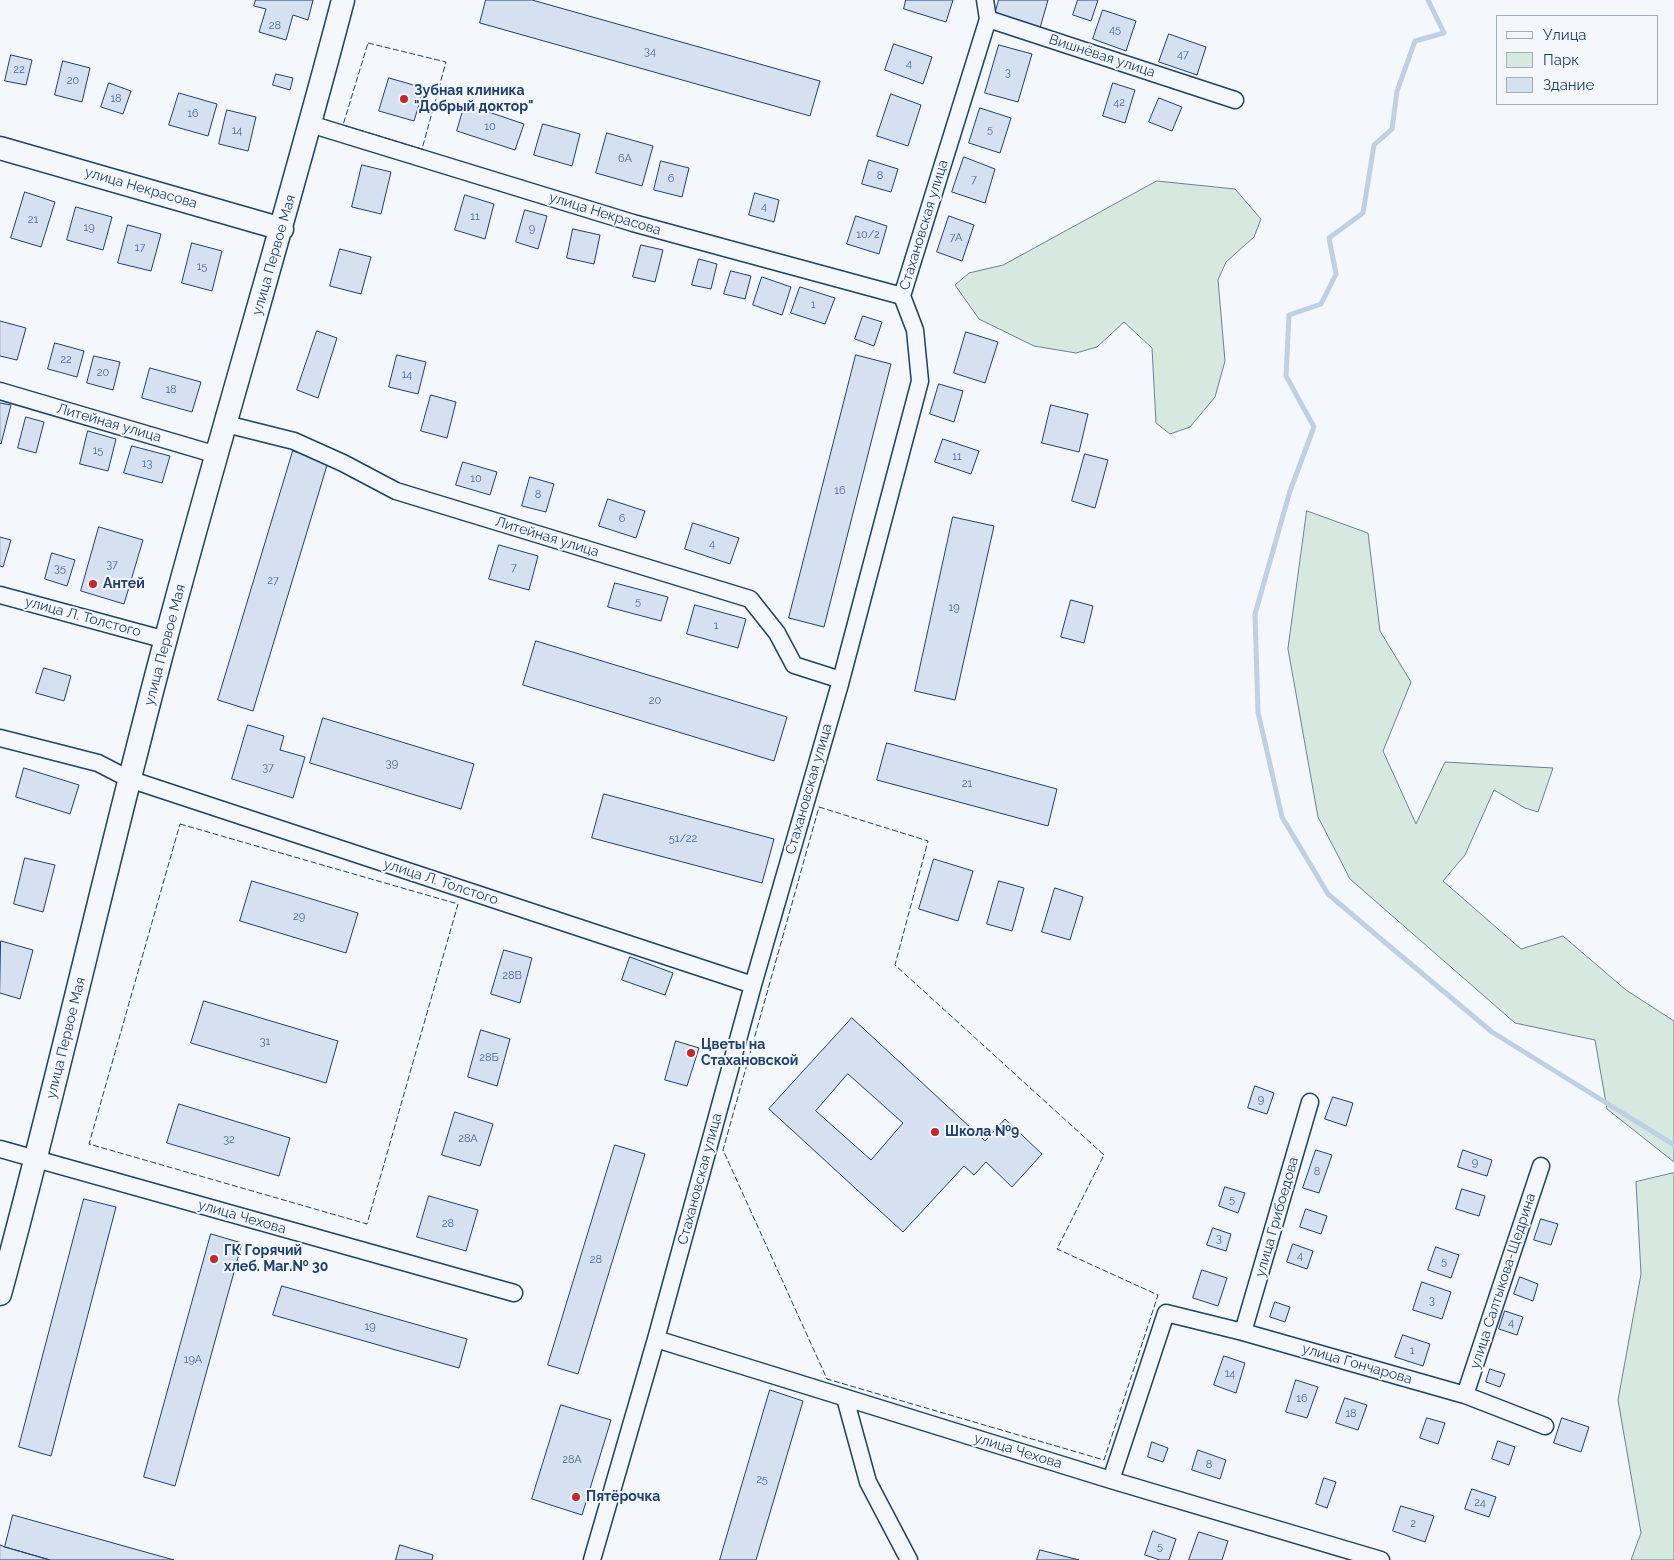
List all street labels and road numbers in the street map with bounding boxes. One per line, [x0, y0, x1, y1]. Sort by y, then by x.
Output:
street label: Вишнёвая улица [1047, 31, 1157, 81]
street label: Стахановская улица [896, 158, 952, 292]
street label: улица Некрасова [83, 164, 199, 212]
street label: улица Некрасова [547, 189, 663, 239]
street label: улица Первое Мая [249, 193, 299, 317]
street label: Литейная улица [55, 400, 163, 446]
street label: Литейная улица [493, 513, 601, 561]
street label: улица Первое Мая [141, 583, 189, 707]
street label: улица Л. Толстого [23, 593, 143, 641]
street label: Стахановская улица [782, 722, 836, 856]
street label: улица Л. Толстого [382, 856, 500, 908]
street label: улица Первое Мая [43, 975, 89, 1101]
street label: Стахановская улица [674, 1111, 726, 1247]
street label: улица Грибоедова [1252, 1155, 1302, 1279]
street label: улица Салтыкова-Щедрина [1467, 1191, 1539, 1371]
street label: улица Чехова [196, 1196, 288, 1238]
street label: улица Гончарова [1300, 1340, 1414, 1388]
street label: улица Чехова [972, 1430, 1064, 1472]

